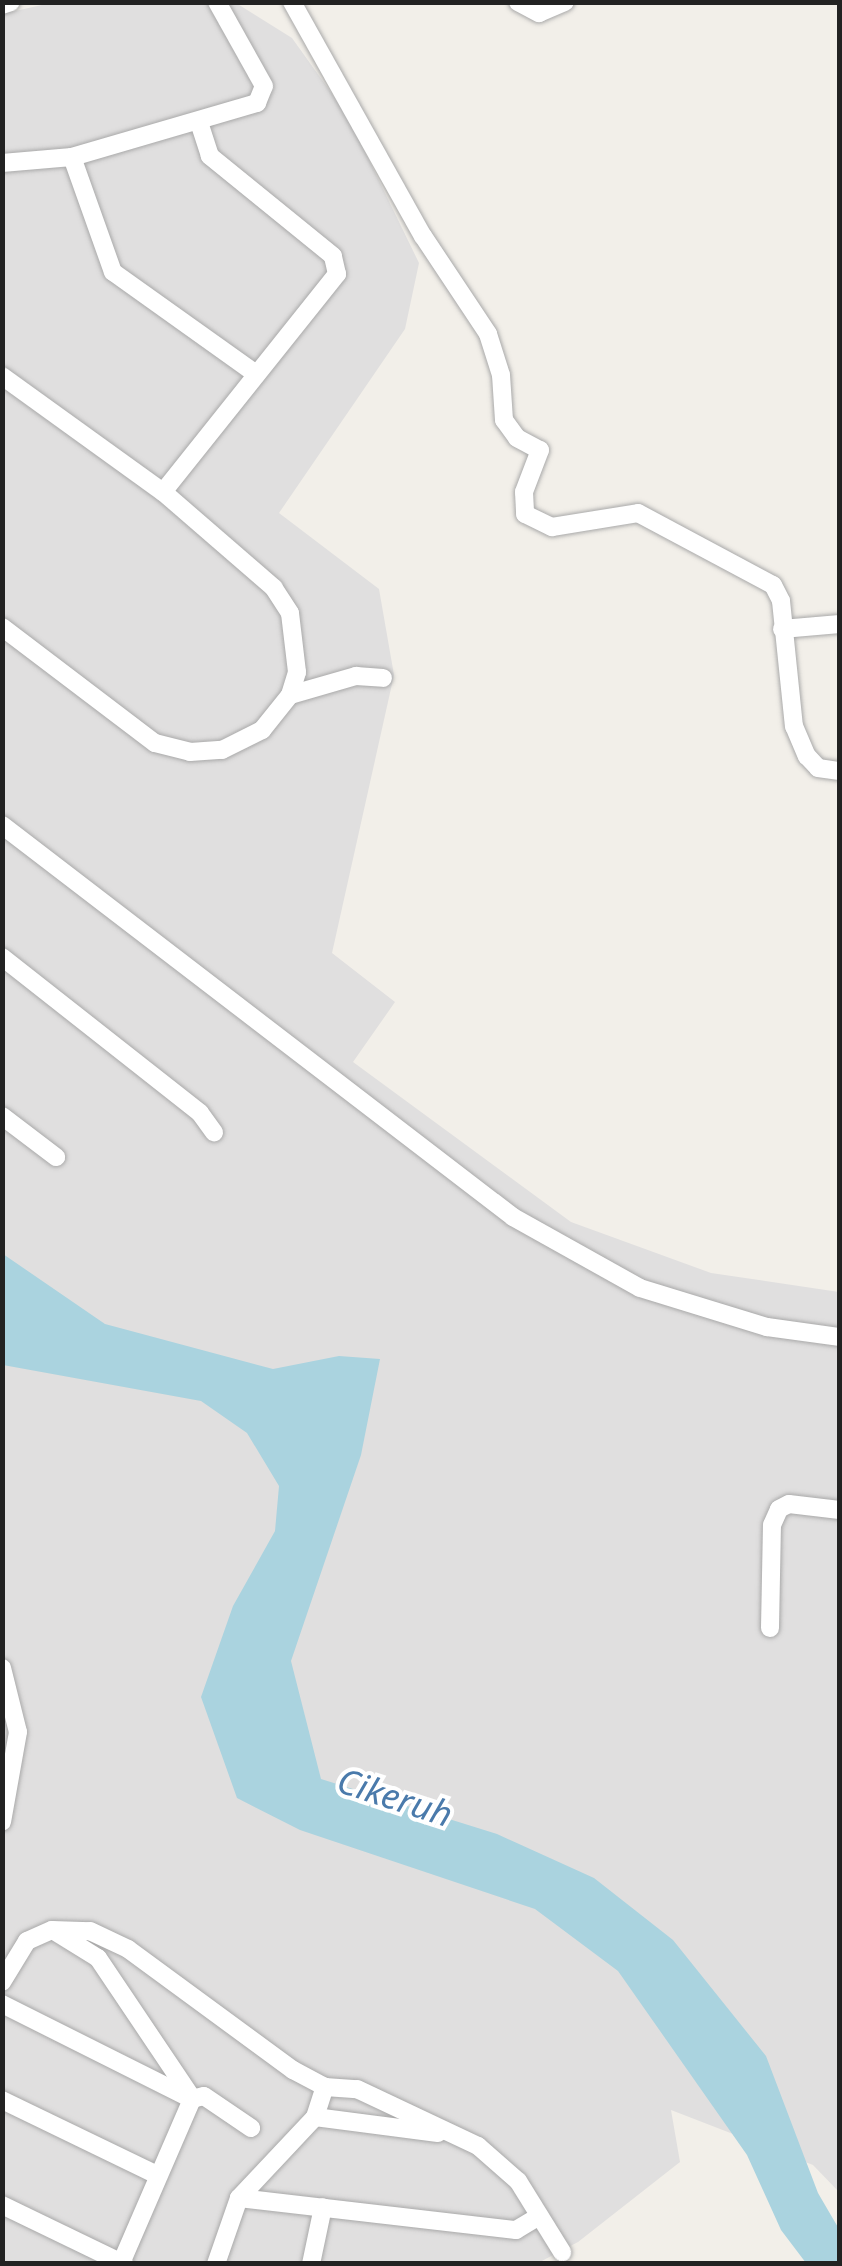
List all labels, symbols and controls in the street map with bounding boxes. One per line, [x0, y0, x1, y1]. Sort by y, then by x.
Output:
water label: Cikeruh [332, 1759, 458, 1835]

